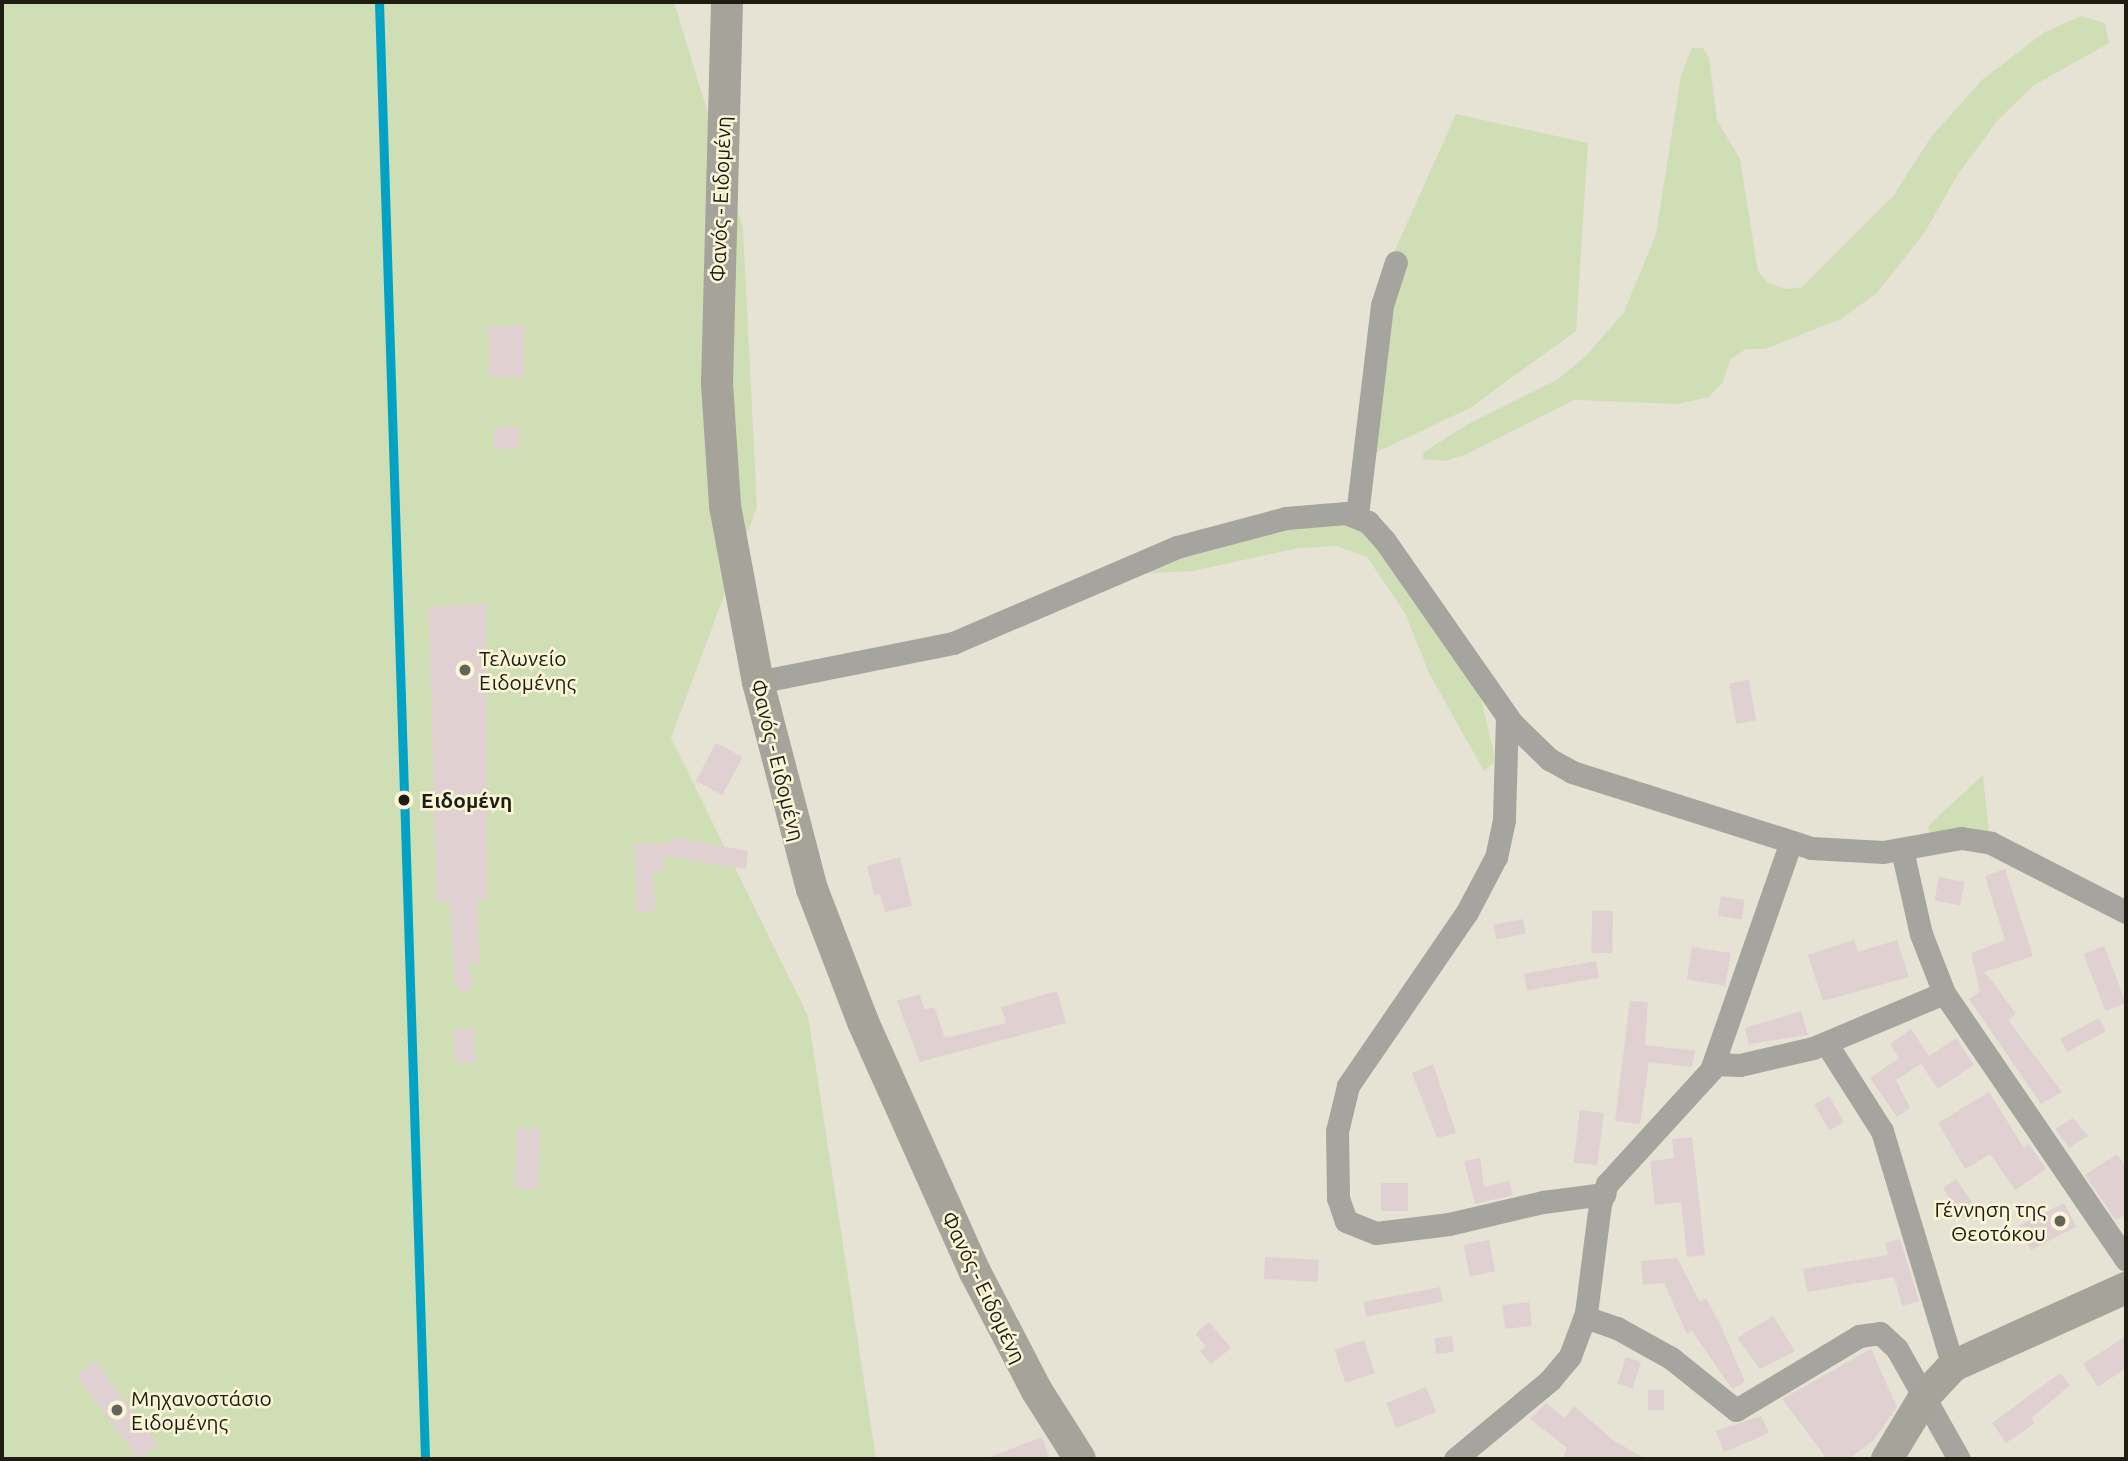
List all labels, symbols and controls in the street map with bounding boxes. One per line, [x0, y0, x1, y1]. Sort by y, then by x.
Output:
street label: Φανός - Ειδομένη [705, 116, 735, 282]
place label: Τελωνείο Ειδομένης [479, 645, 576, 695]
marker: Τελωνείο Ειδομένης [457, 662, 473, 678]
street label: Φανός - Ειδομένη [746, 676, 810, 844]
place label: Ειδομένη [421, 787, 512, 813]
marker: Ειδομένη [393, 789, 415, 811]
place label: Γέννηση της Θεοτόκου [1934, 1196, 2046, 1246]
street label: Φανός - Ειδομένη [936, 1207, 1032, 1367]
marker: Γέννηση της Θεοτόκου [2052, 1213, 2068, 1229]
place label: Μηχανοστάσιο Ειδομένης [131, 1385, 272, 1435]
marker: Μηχανοστάσιο Ειδομένης [109, 1402, 125, 1418]

